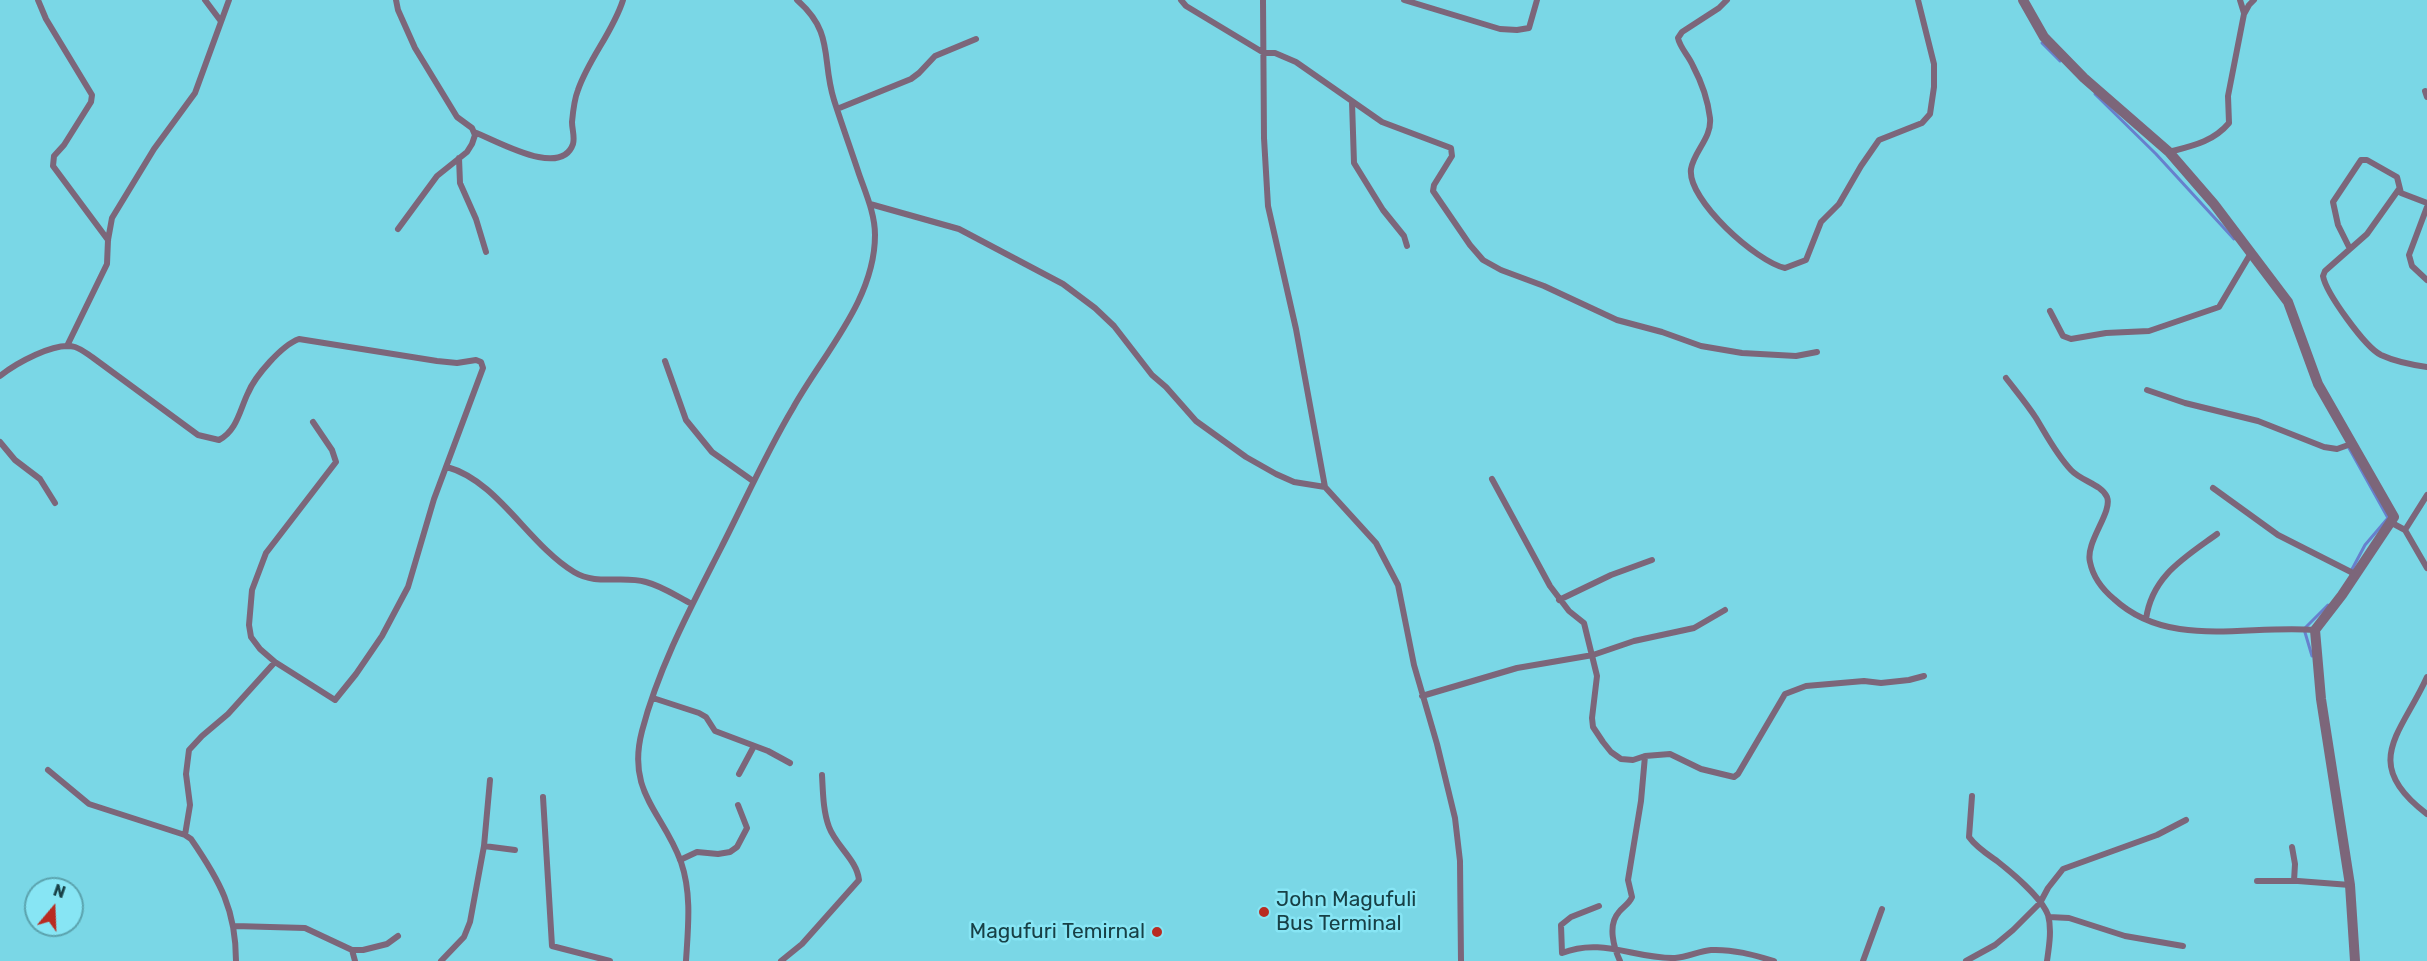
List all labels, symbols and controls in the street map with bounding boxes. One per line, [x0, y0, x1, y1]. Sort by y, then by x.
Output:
north arrow [24, 877, 84, 937]
text: N [51, 881, 68, 902]
place label: John Magufuli Bus Terminal [1276, 887, 1416, 937]
marker: John Magufuli Bus Terminal [1257, 905, 1271, 919]
place label: Magufuri Temirnal [970, 919, 1145, 945]
marker: Magufuri Temirnal [1150, 925, 1164, 939]

